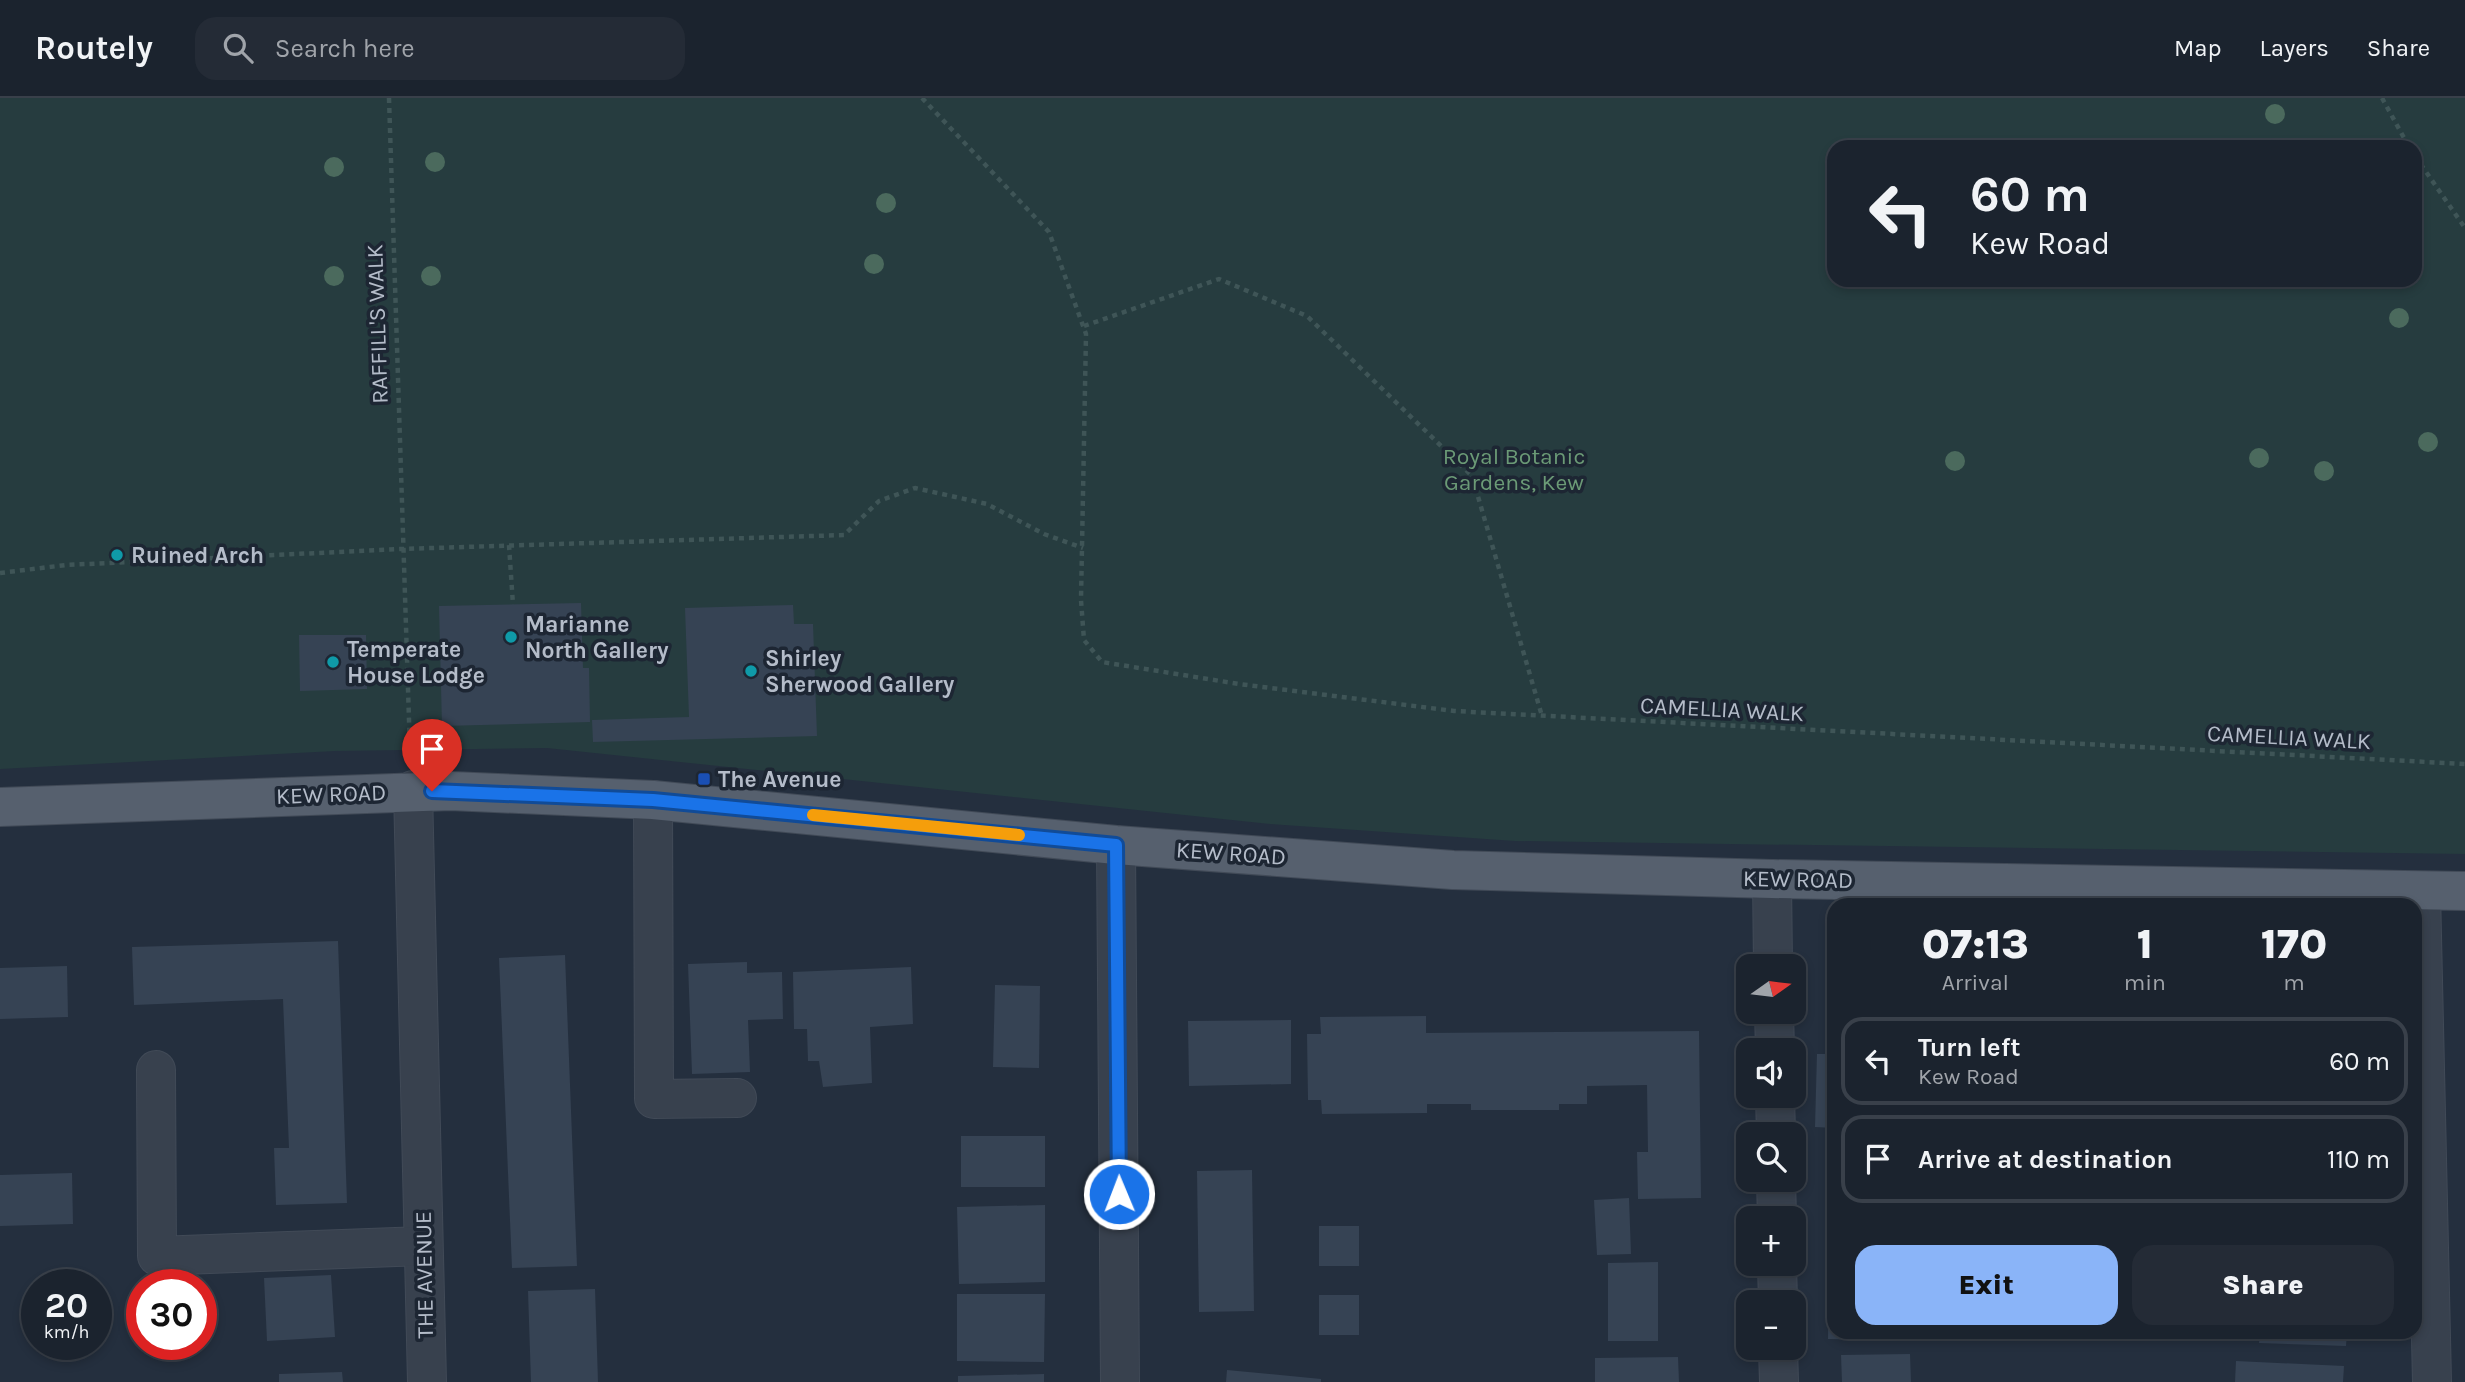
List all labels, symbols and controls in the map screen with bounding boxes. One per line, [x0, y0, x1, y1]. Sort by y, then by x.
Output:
search box [195, 17, 685, 80]
text: Routely [35, 29, 153, 67]
icon: search [219, 29, 257, 67]
text: Search here [275, 33, 415, 64]
text: Map [2174, 34, 2222, 62]
text: Layers [2260, 34, 2329, 62]
text: Share [2367, 34, 2430, 62]
text: 60 m [1970, 166, 2090, 223]
icon: left [1855, 168, 1946, 259]
text: Kew Road [1970, 225, 2110, 262]
street label: RAFFILL'S WALK [361, 244, 394, 404]
park label: Royal Botanic Gardens, Kew [1443, 443, 1585, 496]
place label: Ruined Arch [131, 542, 264, 569]
marker: Ruined Arch [109, 547, 125, 563]
place label: Marianne North Gallery [525, 611, 669, 664]
marker: Marianne North Gallery [503, 629, 519, 645]
place label: Temperate House Lodge [347, 636, 485, 689]
place label: Shirley Sherwood Gallery [765, 645, 955, 698]
marker: Temperate House Lodge [325, 654, 341, 670]
marker: Shirley Sherwood Gallery [743, 663, 759, 679]
street label: CAMELLIA WALK [1639, 692, 1805, 727]
pin [402, 719, 462, 791]
street label: CAMELLIA WALK [2206, 720, 2372, 755]
icon: arrive [413, 730, 451, 768]
place label: The Avenue [718, 766, 842, 793]
marker: The Avenue [696, 771, 712, 787]
street label: KEW ROAD [275, 779, 387, 810]
street label: KEW ROAD [1175, 836, 1287, 871]
street label: KEW ROAD [1743, 865, 1853, 894]
text: 07:13 [1922, 919, 2029, 969]
text: 1 [2137, 919, 2153, 969]
text: 170 [2261, 919, 2327, 969]
north arrow [1736, 954, 1806, 1024]
map controls [1736, 954, 1806, 1360]
text: Arrival [1942, 969, 2009, 996]
text: min [2124, 969, 2166, 996]
text: m [2283, 969, 2305, 996]
text: Turn left [1918, 1032, 2020, 1063]
button: sound [1736, 1038, 1806, 1108]
icon: left [1859, 1042, 1897, 1080]
text: 60 m [2329, 1046, 2390, 1077]
text: Kew Road [1918, 1063, 2019, 1090]
button: search [1736, 1122, 1806, 1192]
icon: arrive [1859, 1140, 1897, 1178]
text: Arrive at destination [1918, 1144, 2172, 1175]
text: 110 m [2327, 1144, 2390, 1175]
position arrow [1082, 1157, 1156, 1231]
button: + [1736, 1206, 1806, 1276]
street label: THE AVENUE [410, 1211, 439, 1339]
button: Exit [1855, 1245, 2118, 1325]
button: Share [2132, 1245, 2394, 1325]
speed limit sign: 30 [126, 1269, 217, 1360]
text: 20 [45, 1285, 88, 1326]
button: − [1736, 1290, 1806, 1360]
text: km/h [44, 1321, 89, 1343]

